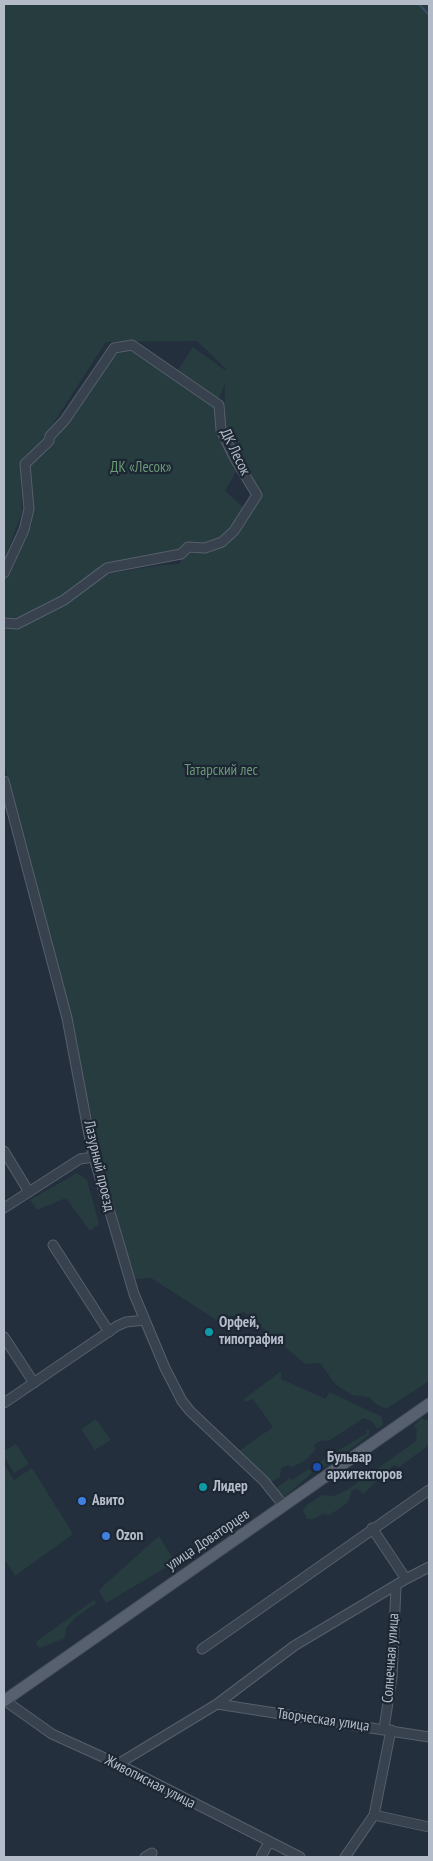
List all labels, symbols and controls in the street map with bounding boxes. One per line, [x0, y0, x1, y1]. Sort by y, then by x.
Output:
street label: ДК Лесок [216, 426, 254, 478]
park label: ДК «Лесок» [110, 459, 172, 477]
park label: Татарский лес [184, 762, 258, 780]
street label: Лазурный проезд [80, 1119, 118, 1213]
place label: Орфей, типография [219, 1314, 284, 1349]
marker: Орфей, типография [203, 1326, 215, 1338]
place label: Бульвар архитекторов [327, 1449, 402, 1484]
marker: Бульвар архитекторов [311, 1461, 323, 1473]
place label: Лидер [213, 1478, 248, 1496]
marker: Лидер [197, 1481, 209, 1493]
place label: Авито [92, 1492, 124, 1510]
marker: Авито [76, 1495, 88, 1507]
street label: улица Доваторцев [163, 1505, 253, 1575]
place label: Ozon [116, 1527, 143, 1545]
marker: Ozon [100, 1530, 112, 1542]
street label: Солнечная улица [379, 1613, 403, 1703]
street label: Творческая улица [276, 1705, 370, 1735]
street label: Живописная улица [102, 1751, 198, 1813]

